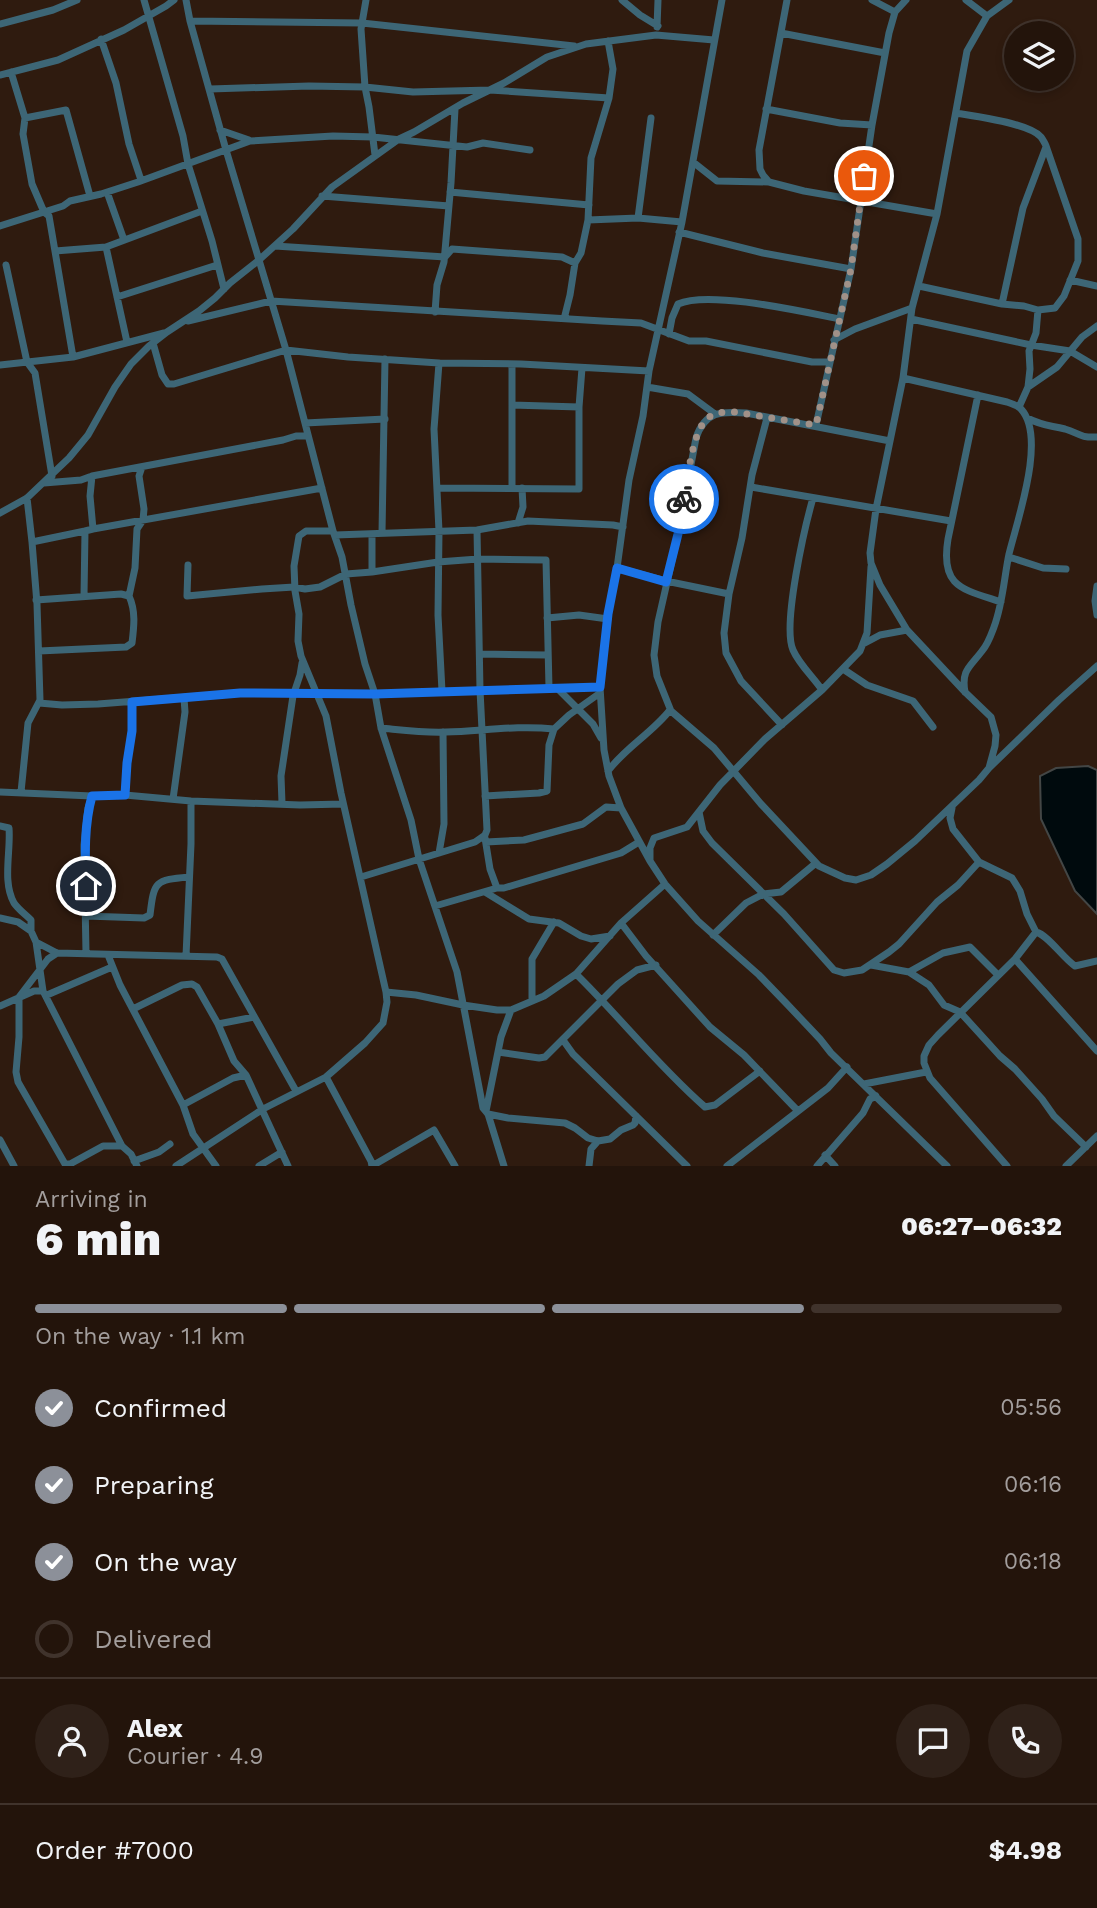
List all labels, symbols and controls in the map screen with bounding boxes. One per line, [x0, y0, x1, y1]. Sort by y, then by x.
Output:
map controls [1004, 21, 1074, 91]
button: layers [1004, 21, 1074, 91]
pin [834, 146, 894, 206]
icon: bag [845, 157, 883, 195]
courier [649, 464, 719, 534]
icon: bike [665, 480, 703, 518]
pin [56, 856, 116, 916]
icon: home [67, 867, 105, 905]
text: Arriving in [35, 1186, 148, 1213]
text: 06:27–06:32 [901, 1211, 1062, 1241]
text: 6 min [35, 1212, 161, 1266]
text: On the way · 1.1 km [35, 1323, 245, 1350]
icon: check [35, 1389, 73, 1427]
text: Confirmed [94, 1393, 227, 1423]
text: 05:56 [1000, 1394, 1062, 1421]
icon: check [35, 1466, 73, 1504]
text: Preparing [94, 1470, 214, 1500]
text: 06:16 [1004, 1471, 1062, 1498]
icon: check [35, 1543, 73, 1581]
text: On the way [94, 1547, 237, 1577]
text: 06:18 [1004, 1548, 1062, 1575]
text: Delivered [94, 1624, 213, 1654]
button: person [35, 1704, 109, 1778]
button: chat [896, 1704, 970, 1778]
button: phone [988, 1704, 1062, 1778]
text: Alex [127, 1713, 183, 1743]
text: Courier · 4.9 [127, 1743, 263, 1770]
text: Order #7000 [35, 1835, 194, 1865]
text: $4.98 [989, 1835, 1062, 1865]

